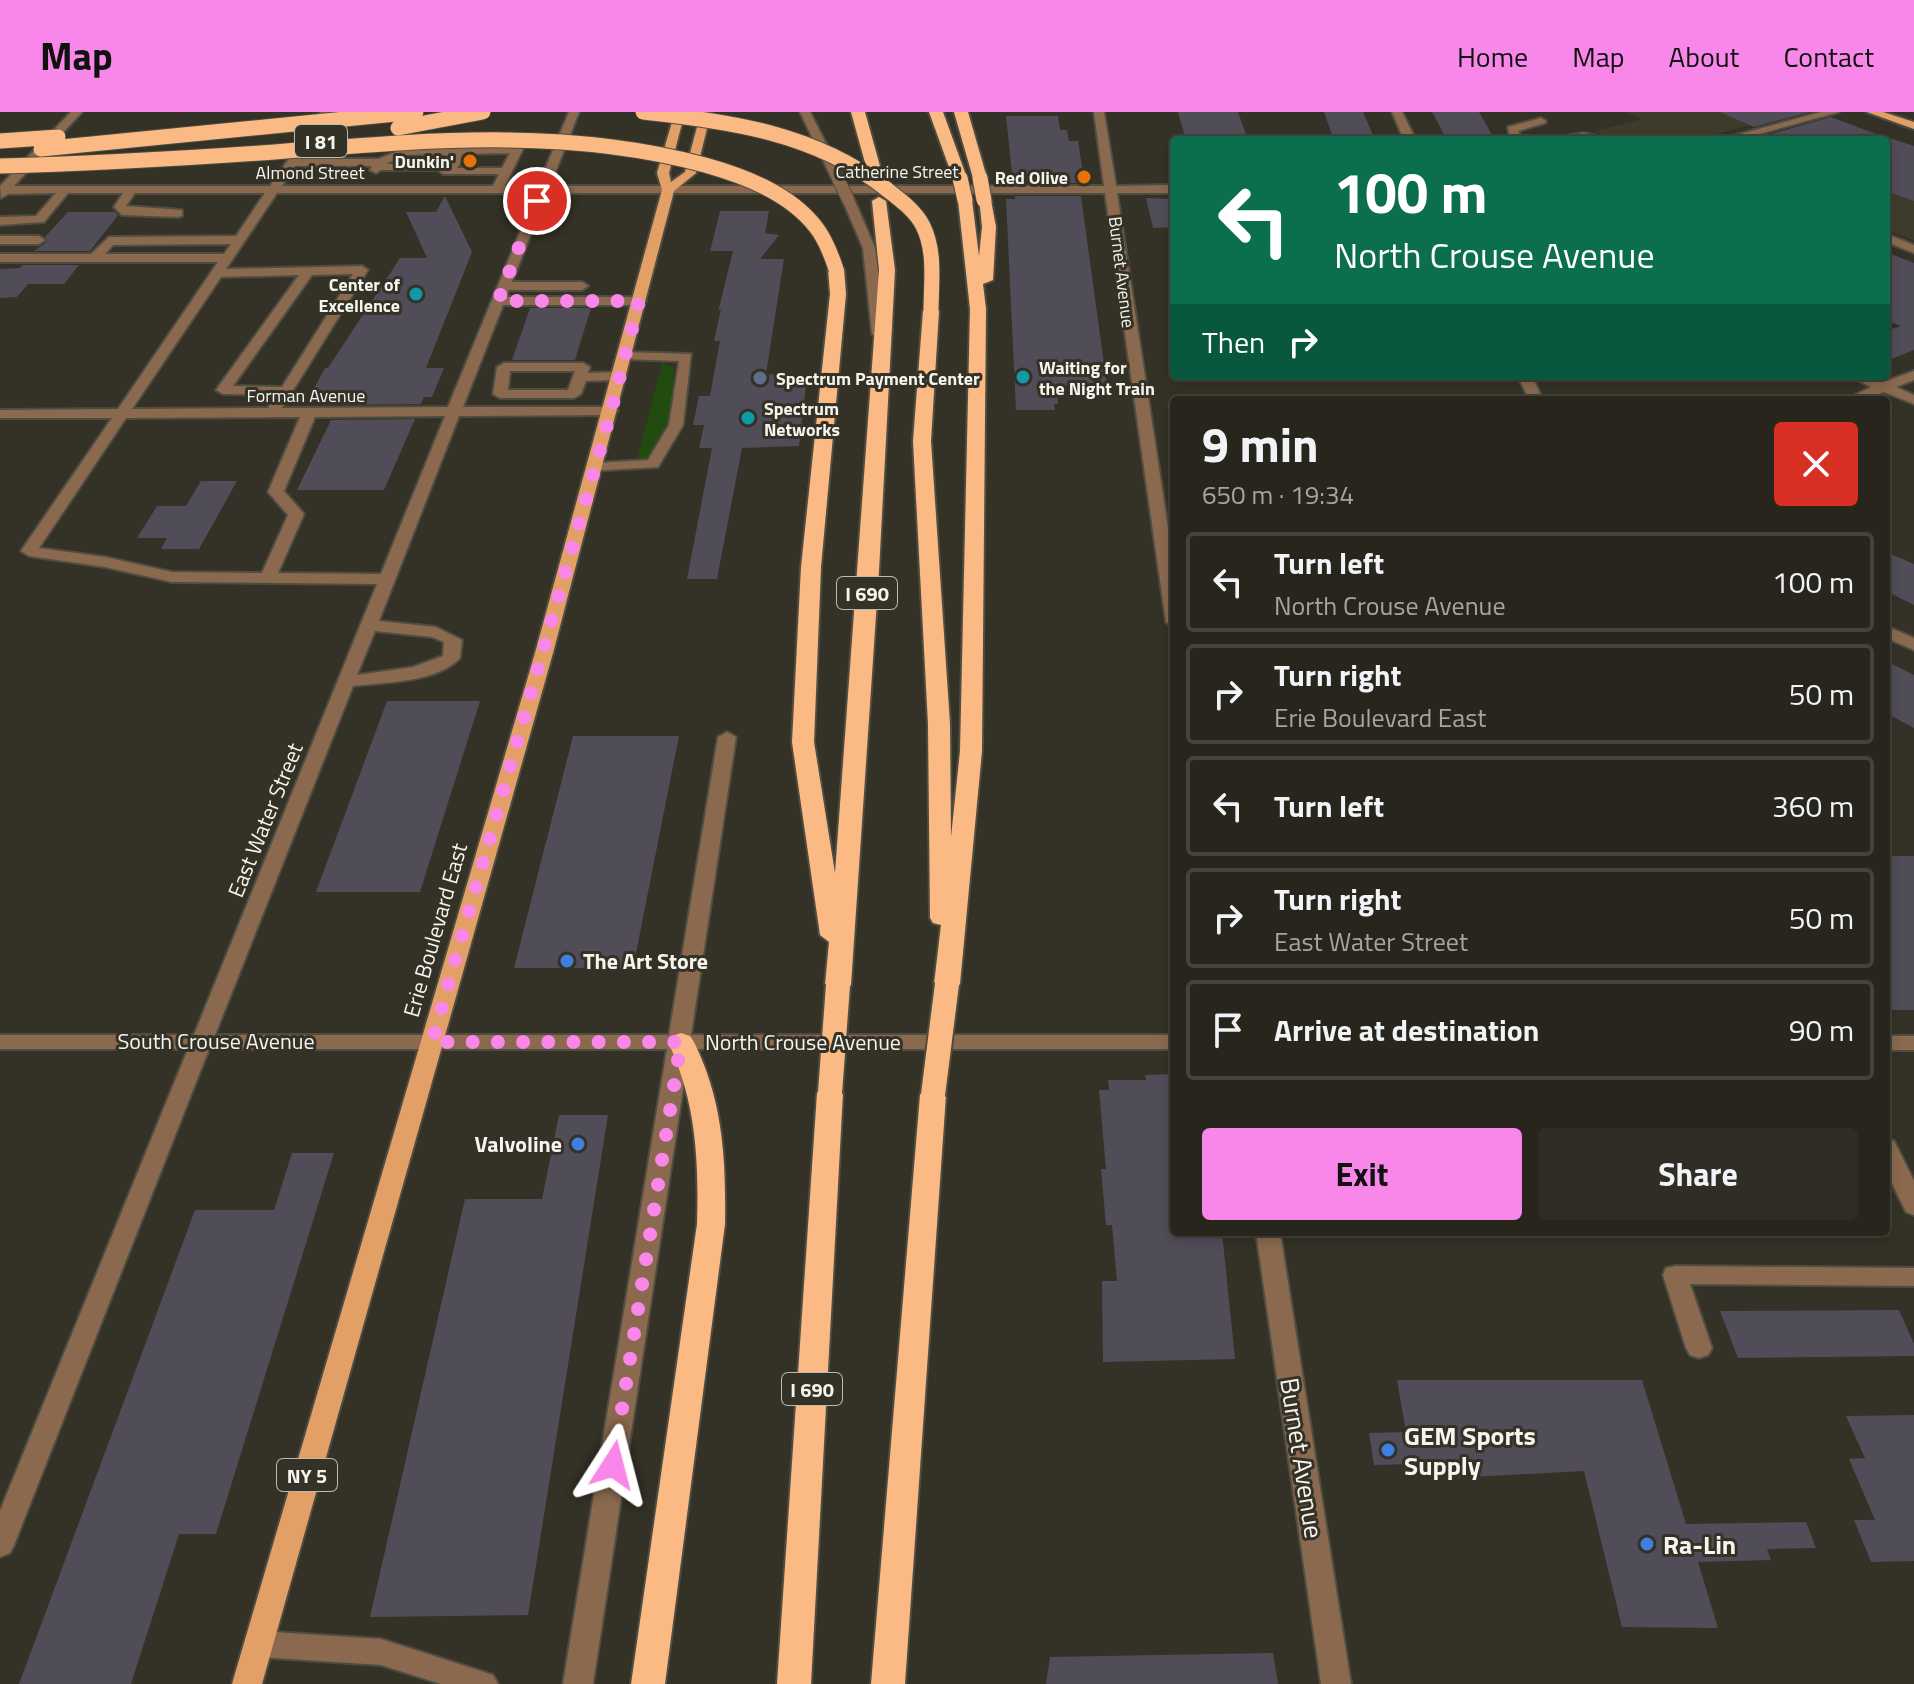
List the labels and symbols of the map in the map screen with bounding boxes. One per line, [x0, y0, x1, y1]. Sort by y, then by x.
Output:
road number: I 81 [295, 125, 347, 157]
place label: Dunkin' [395, 148, 454, 175]
marker: Dunkin' [461, 152, 479, 170]
street label: Catherine Street [835, 158, 959, 185]
street label: Almond Street [256, 159, 365, 186]
place label: Red Olive [995, 164, 1068, 191]
pin [503, 167, 571, 235]
marker: Red Olive [1075, 168, 1093, 186]
street label: Burnet Avenue [1102, 215, 1142, 329]
place label: Center of Excellence [319, 271, 401, 319]
marker: Center of Excellence [407, 285, 425, 303]
place label: Waiting for the Night Train [1039, 354, 1155, 402]
place label: Spectrum Payment Center [776, 365, 980, 392]
marker: Waiting for the Night Train [1014, 368, 1032, 386]
marker: Spectrum Payment Center [751, 369, 769, 387]
street label: Forman Avenue [247, 382, 365, 409]
place label: Spectrum Networks [764, 395, 840, 443]
marker: Spectrum Networks [739, 409, 757, 427]
road number: I 690 [837, 577, 897, 609]
street label: East Water Street [218, 737, 312, 902]
street label: Erie Boulevard East [394, 839, 476, 1021]
place label: The Art Store [583, 944, 708, 978]
marker: The Art Store [558, 952, 576, 970]
street label: South Crouse Avenue [117, 1024, 315, 1058]
street label: North Crouse Avenue [705, 1025, 901, 1059]
place label: Valvoline [475, 1127, 562, 1161]
marker: Valvoline [569, 1135, 587, 1153]
road number: I 690 [782, 1373, 842, 1405]
street label: Burnet Avenue [1270, 1375, 1334, 1541]
place label: GEM Sports Supply [1404, 1416, 1536, 1485]
position arrow [571, 1423, 655, 1507]
marker: GEM Sports Supply [1379, 1441, 1397, 1459]
road number: NY 5 [277, 1459, 337, 1491]
place label: Ra-Lin [1663, 1525, 1736, 1564]
marker: Ra-Lin [1638, 1535, 1656, 1553]

